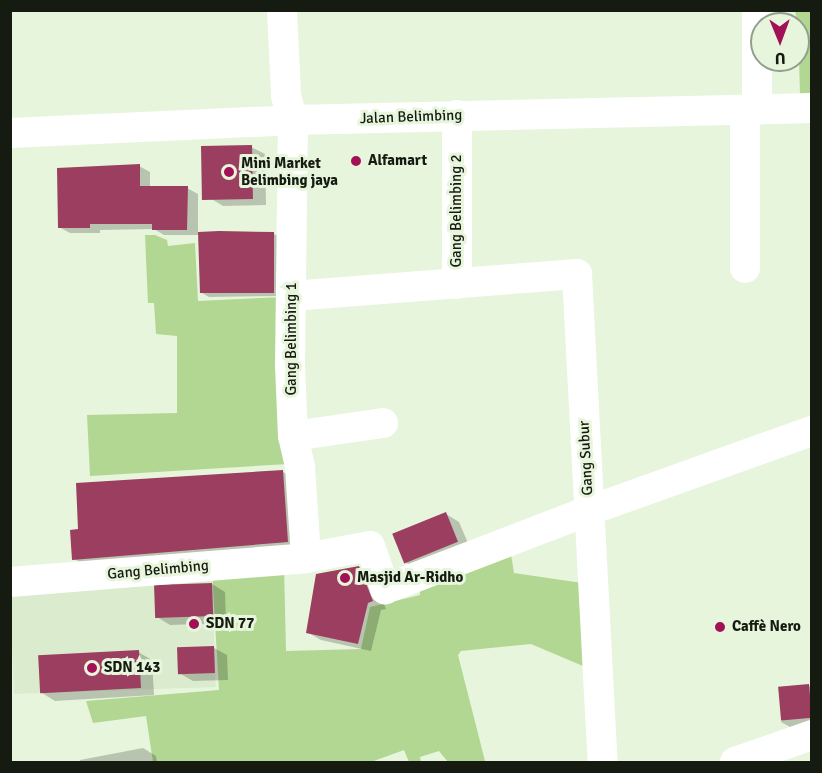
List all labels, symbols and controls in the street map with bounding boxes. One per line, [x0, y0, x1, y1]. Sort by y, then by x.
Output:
north arrow [750, 12, 810, 72]
text: U [775, 48, 786, 68]
street label: Jalan Belimbing [359, 106, 463, 128]
place label: Alfamart [368, 152, 427, 170]
place label: Mini Market Belimbing jaya [241, 154, 338, 189]
marker: Alfamart [349, 154, 363, 168]
street label: Gang Belimbing 2 [448, 154, 466, 268]
marker: Mini Market Belimbing jaya [222, 165, 236, 179]
street label: Gang Belimbing 1 [283, 282, 301, 396]
street label: Gang Subur [575, 420, 597, 496]
street label: Gang Belimbing [107, 557, 209, 583]
place label: Masjid Ar-Ridho [357, 569, 463, 587]
marker: Masjid Ar-Ridho [338, 571, 352, 585]
place label: SDN 77 [206, 615, 254, 633]
marker: SDN 77 [187, 617, 201, 631]
place label: Caffè Nero [732, 618, 801, 636]
marker: Caffè Nero [713, 620, 727, 634]
place label: SDN 143 [104, 659, 160, 677]
marker: SDN 143 [85, 661, 99, 675]

